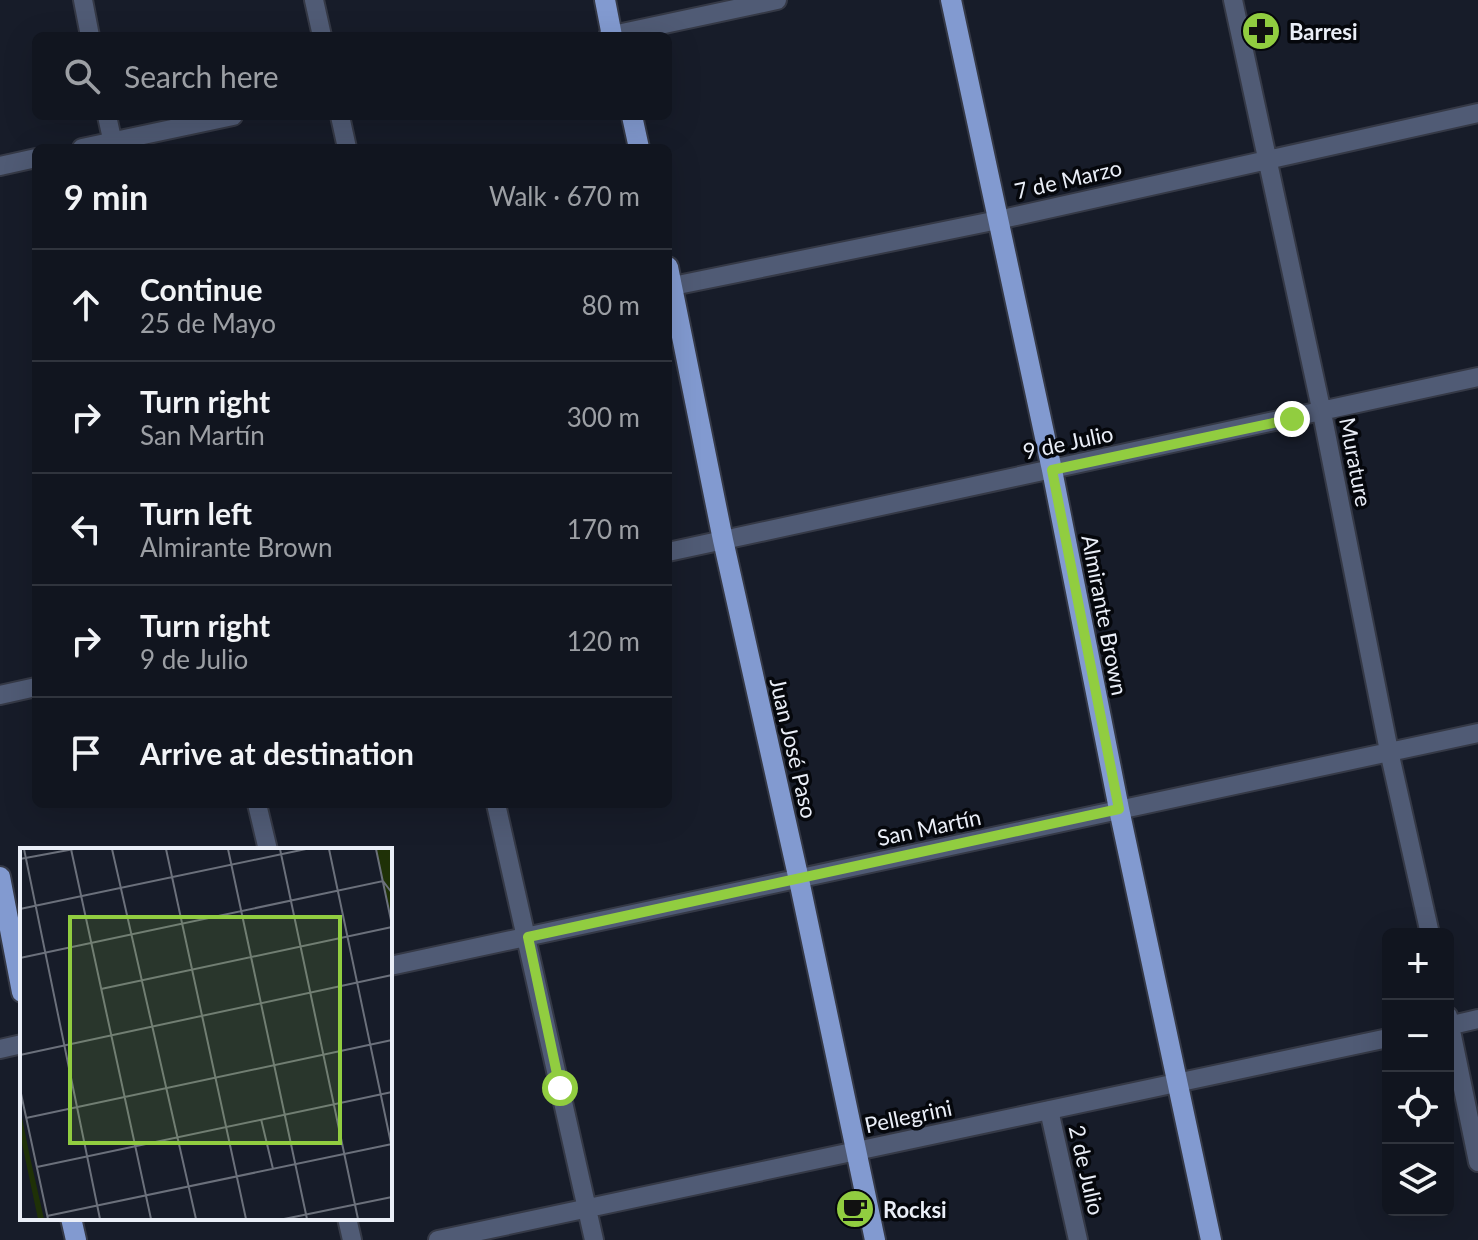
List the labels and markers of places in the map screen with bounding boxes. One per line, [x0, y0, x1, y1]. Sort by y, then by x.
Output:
pharmacy icon: Barresi [1240, 10, 1282, 52]
place label: Barresi [1289, 18, 1358, 45]
cafe icon: Rocksi [834, 1188, 876, 1230]
place label: Rocksi [883, 1196, 947, 1223]

